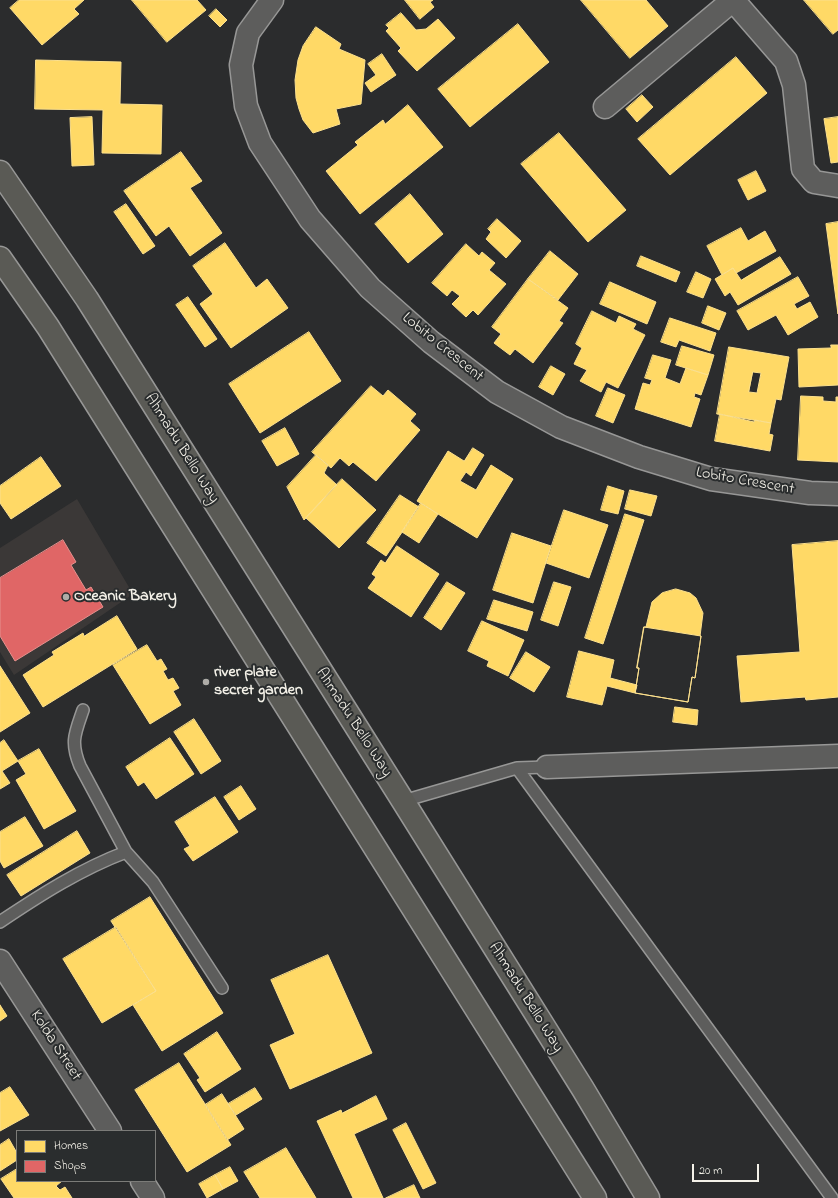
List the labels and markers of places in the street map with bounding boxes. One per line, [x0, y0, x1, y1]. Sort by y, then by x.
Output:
place label: Oceanic Bakery [74, 587, 177, 607]
marker: Oceanic Bakery [61, 592, 71, 602]
place label: river plate secret garden [214, 663, 303, 701]
marker: river plate secret garden [201, 677, 211, 687]

